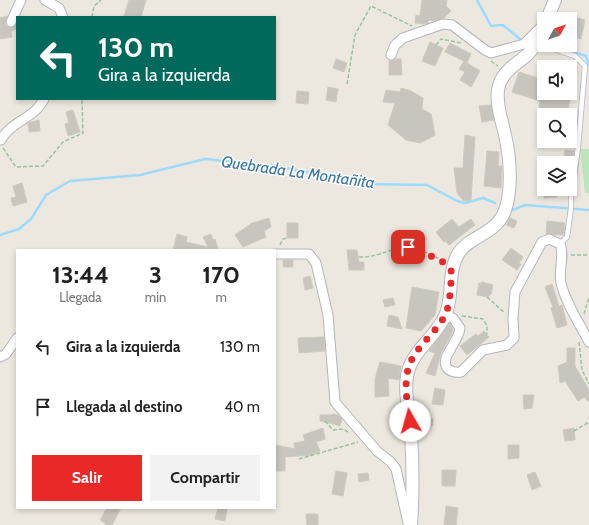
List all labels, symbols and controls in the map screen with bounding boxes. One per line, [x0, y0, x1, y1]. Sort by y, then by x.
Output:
north arrow [537, 12, 577, 52]
map controls [537, 12, 577, 196]
text: 130 m [98, 30, 174, 64]
icon: left [32, 32, 84, 84]
button: sound [537, 60, 577, 100]
text: Gira a la izquierda [98, 64, 230, 86]
button: search [537, 108, 577, 148]
water label: Quebrada La Montañita [220, 152, 376, 192]
button: layers [537, 156, 577, 196]
pin [391, 230, 425, 264]
icon: arrive [397, 236, 419, 258]
text: 13:44 [52, 260, 109, 289]
text: 3 [149, 260, 162, 289]
text: 170 [202, 260, 240, 289]
text: Llegada [59, 289, 102, 305]
text: min [145, 289, 166, 305]
text: m [215, 289, 227, 305]
icon: left [32, 336, 54, 358]
text: Gira a la izquierda [66, 338, 180, 356]
text: 130 m [220, 338, 260, 356]
icon: arrive [32, 396, 54, 418]
text: Llegada al destino [66, 398, 182, 416]
text: 40 m [224, 398, 260, 416]
position arrow [389, 400, 431, 442]
button: Salir [32, 455, 142, 501]
button: Compartir [150, 455, 260, 501]

